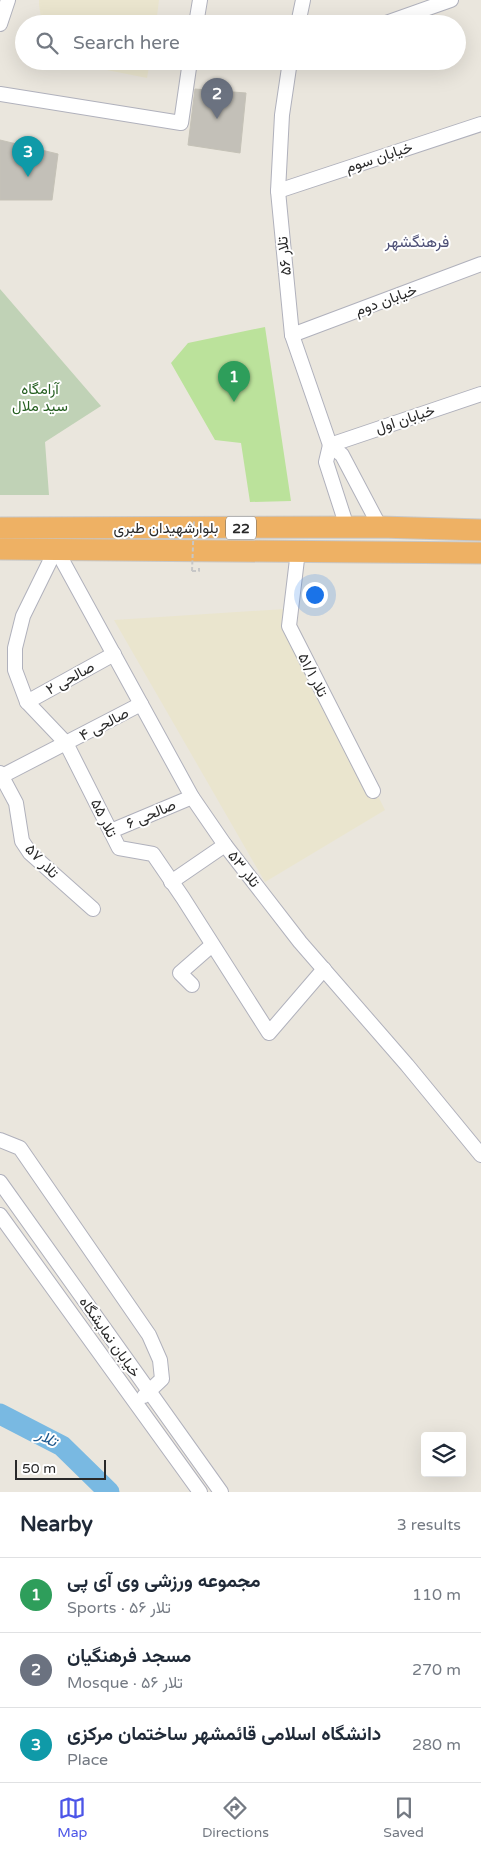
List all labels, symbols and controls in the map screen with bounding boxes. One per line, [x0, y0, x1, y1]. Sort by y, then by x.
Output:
search box [15, 15, 466, 70]
icon: search [33, 29, 61, 57]
text: Search here [73, 32, 180, 54]
pin: 2 [201, 78, 233, 119]
pin: 3 [12, 136, 44, 177]
street label: خیابان سوم [343, 138, 415, 177]
district label: فرهنگشهر [384, 232, 449, 252]
street label: تلار ۵۶ [273, 236, 295, 276]
street label: خیابان دوم [353, 280, 420, 320]
pin: 1 [218, 361, 250, 402]
park label: آرامگاه سید ملال [12, 380, 68, 415]
street label: خیابان اول [373, 401, 437, 437]
road number: 22 [226, 516, 256, 540]
street label: بلوارشهیدان طبری [114, 519, 218, 538]
your location [302, 582, 328, 608]
street label: تلار ۵۱/۱ [294, 650, 332, 700]
street label: صالحی ۲ [43, 657, 98, 699]
street label: صالحی ۴ [76, 704, 132, 745]
street label: تلار ۵۵ [87, 796, 121, 840]
street label: صالحی ۶ [124, 796, 179, 833]
street label: تلار ۵۷ [21, 840, 63, 882]
street label: تلار ۵۳ [224, 847, 264, 891]
street label: خیابان نمایشگاه [76, 1293, 144, 1381]
water label: تلار [32, 1424, 62, 1452]
map controls [421, 1432, 466, 1477]
button: layers [421, 1432, 466, 1477]
scale bar [15, 1457, 106, 1480]
text: 50 m [22, 1460, 56, 1477]
text: Nearby [20, 1512, 93, 1537]
text: 3 results [397, 1515, 461, 1535]
text: مجموعه ورزشی وی آی پی [67, 1570, 261, 1592]
text: 1 [31, 1585, 41, 1605]
text: 110 m [412, 1585, 461, 1605]
text: Sports · تلار ۵۶ [67, 1598, 171, 1618]
text: مسجد فرهنگیان [67, 1645, 191, 1667]
text: 2 [31, 1660, 41, 1680]
text: 270 m [412, 1660, 461, 1680]
text: Mosque · تلار ۵۶ [67, 1673, 183, 1693]
text: دانشگاه اسلامی قائمشهر ساختمان مرکزی [67, 1723, 381, 1745]
text: 3 [31, 1735, 41, 1755]
text: 280 m [412, 1735, 461, 1755]
text: Place [67, 1750, 108, 1770]
tab: Map [57, 1794, 87, 1841]
tab: Directions [202, 1794, 269, 1841]
tab: Saved [383, 1794, 424, 1841]

